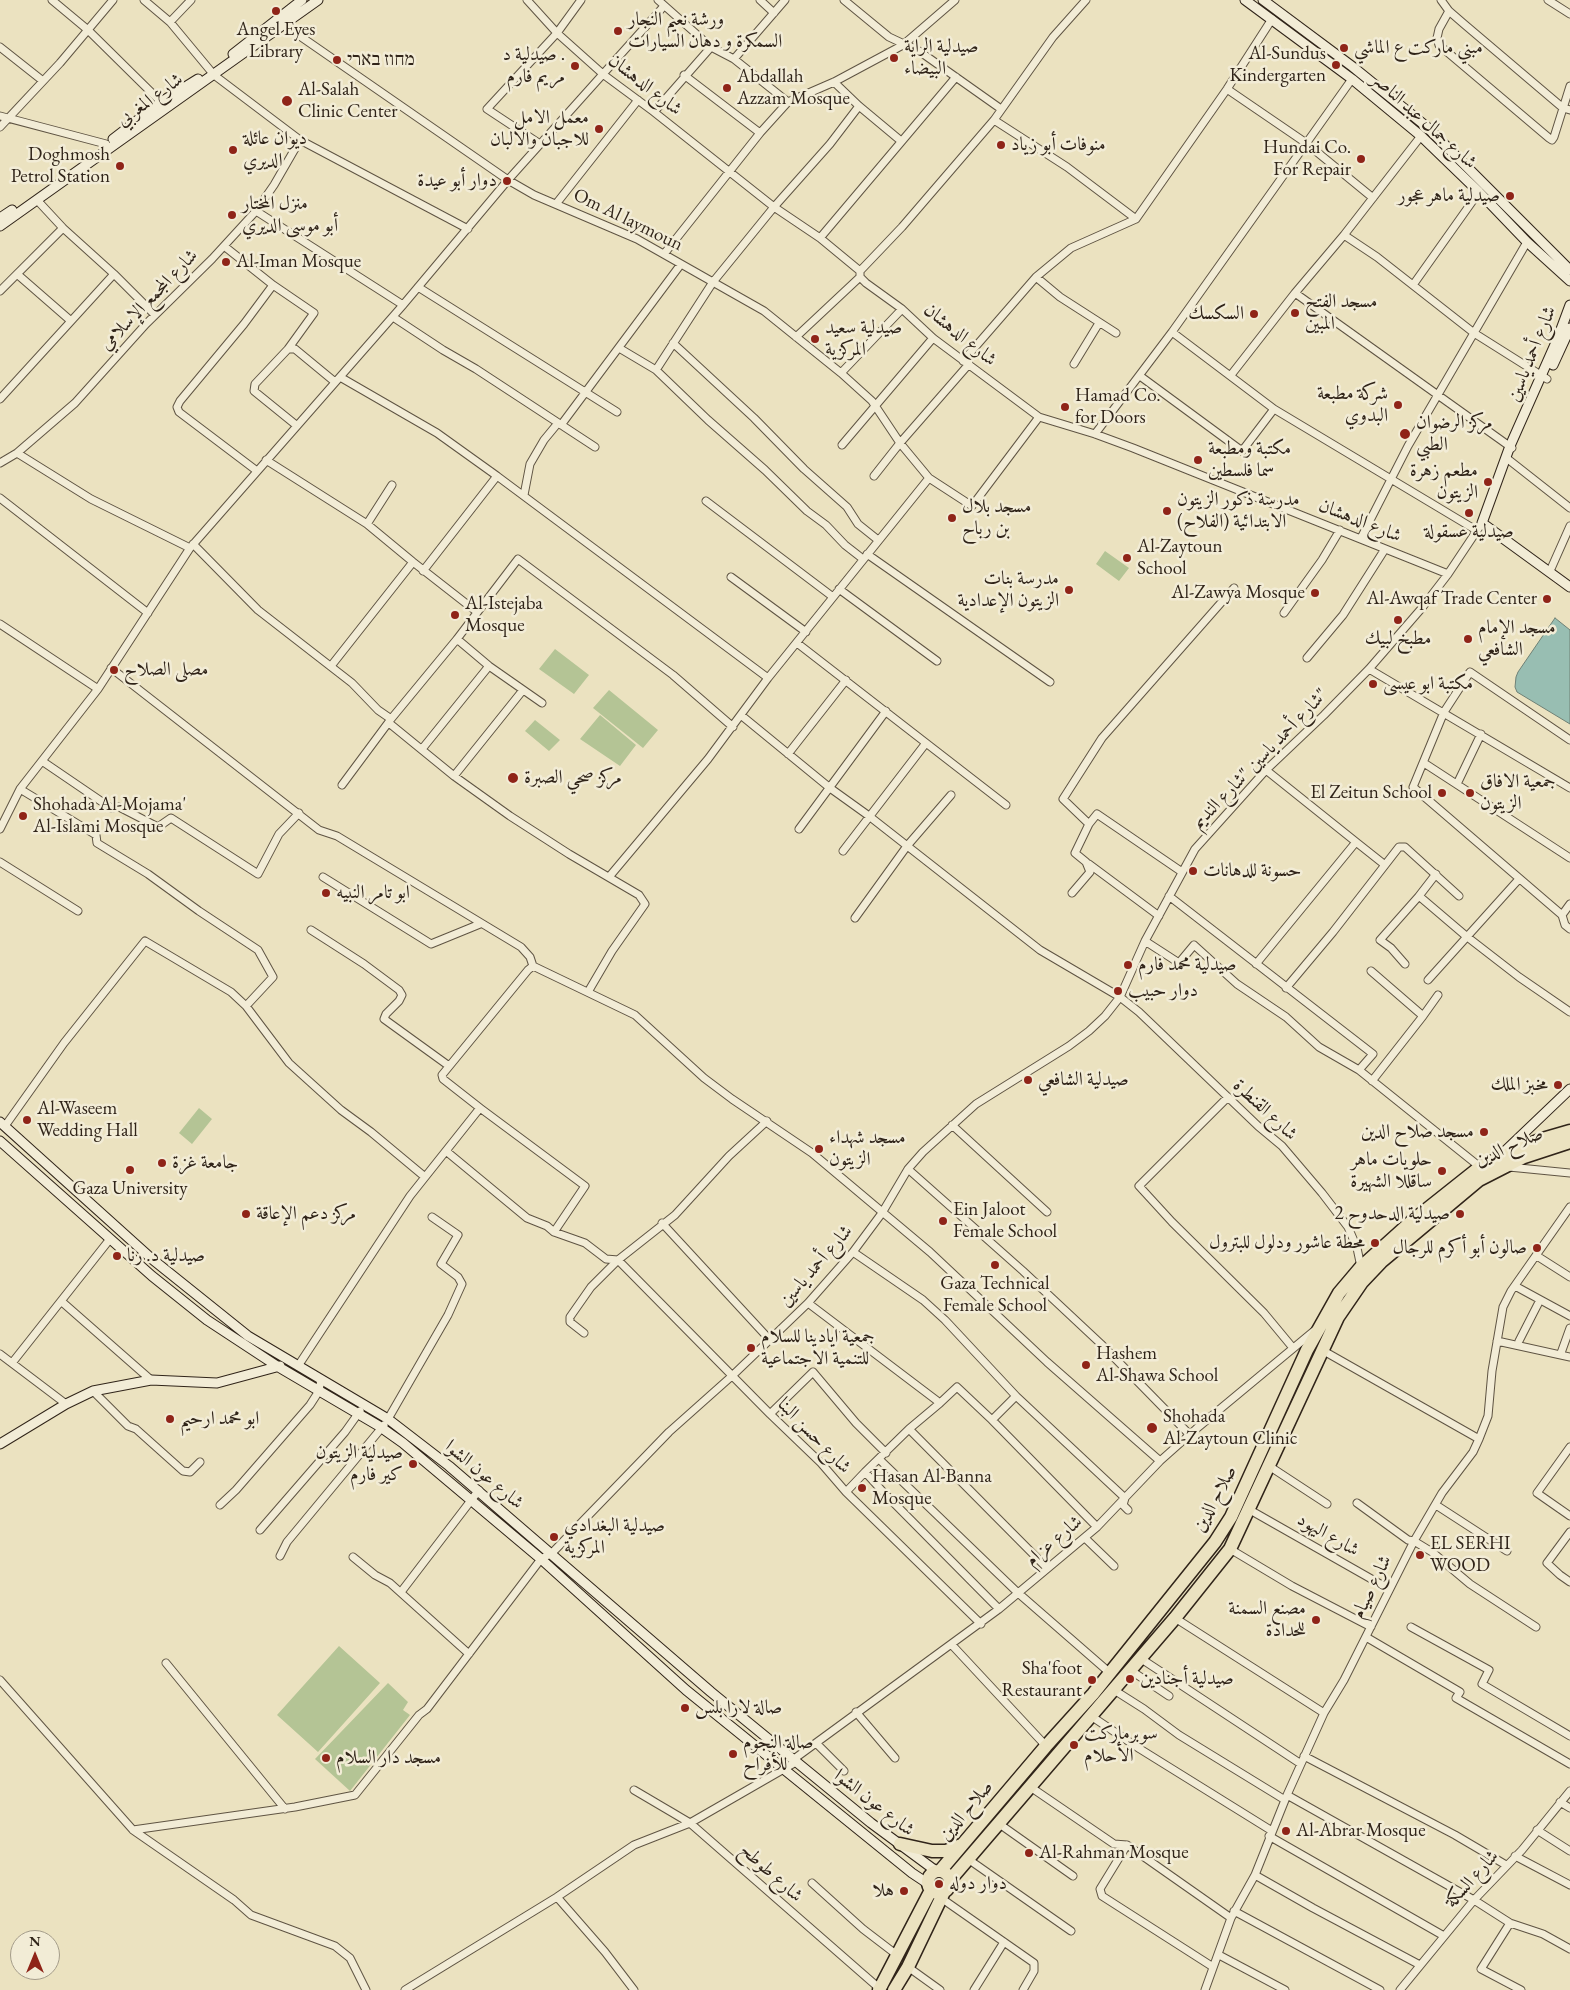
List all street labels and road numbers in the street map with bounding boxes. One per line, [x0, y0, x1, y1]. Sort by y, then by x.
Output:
street label: شارع الدهشان [604, 49, 686, 121]
street label: شارع المغربي [112, 68, 188, 132]
street label: شارع جمال عبد الناصر [1367, 68, 1481, 174]
street label: Om Al laymoun [569, 184, 687, 256]
street label: شارع المجمع الإسلامي [95, 245, 203, 355]
street label: شارع الدهشان [919, 299, 1001, 371]
street label: شارع أحمد ياسين [1503, 303, 1561, 405]
street label: شارع الدهشان [1315, 494, 1405, 548]
street label: شارع أحمد ياسين "شارع النديم" [1187, 684, 1333, 834]
street label: شارع القنطرة [1228, 1074, 1302, 1146]
street label: صلاح الدين [1471, 1122, 1547, 1172]
street label: شارع أحمد ياسين [774, 1220, 858, 1312]
street label: شارع حسن البنا [772, 1393, 856, 1479]
street label: شارع عون الشوا [440, 1435, 528, 1515]
street label: صلاح الدين [1188, 1462, 1242, 1536]
street label: شارع اليهود [1293, 1508, 1363, 1562]
street label: شارع عزام [1021, 1511, 1087, 1571]
street label: شارع صيام [1347, 1552, 1397, 1622]
street label: شارع عون الشوا [829, 1764, 919, 1842]
street label: صلاح الدين [934, 1776, 998, 1846]
street label: شارع طوطح [735, 1839, 807, 1907]
street label: شارع السكة [1440, 1845, 1504, 1913]

